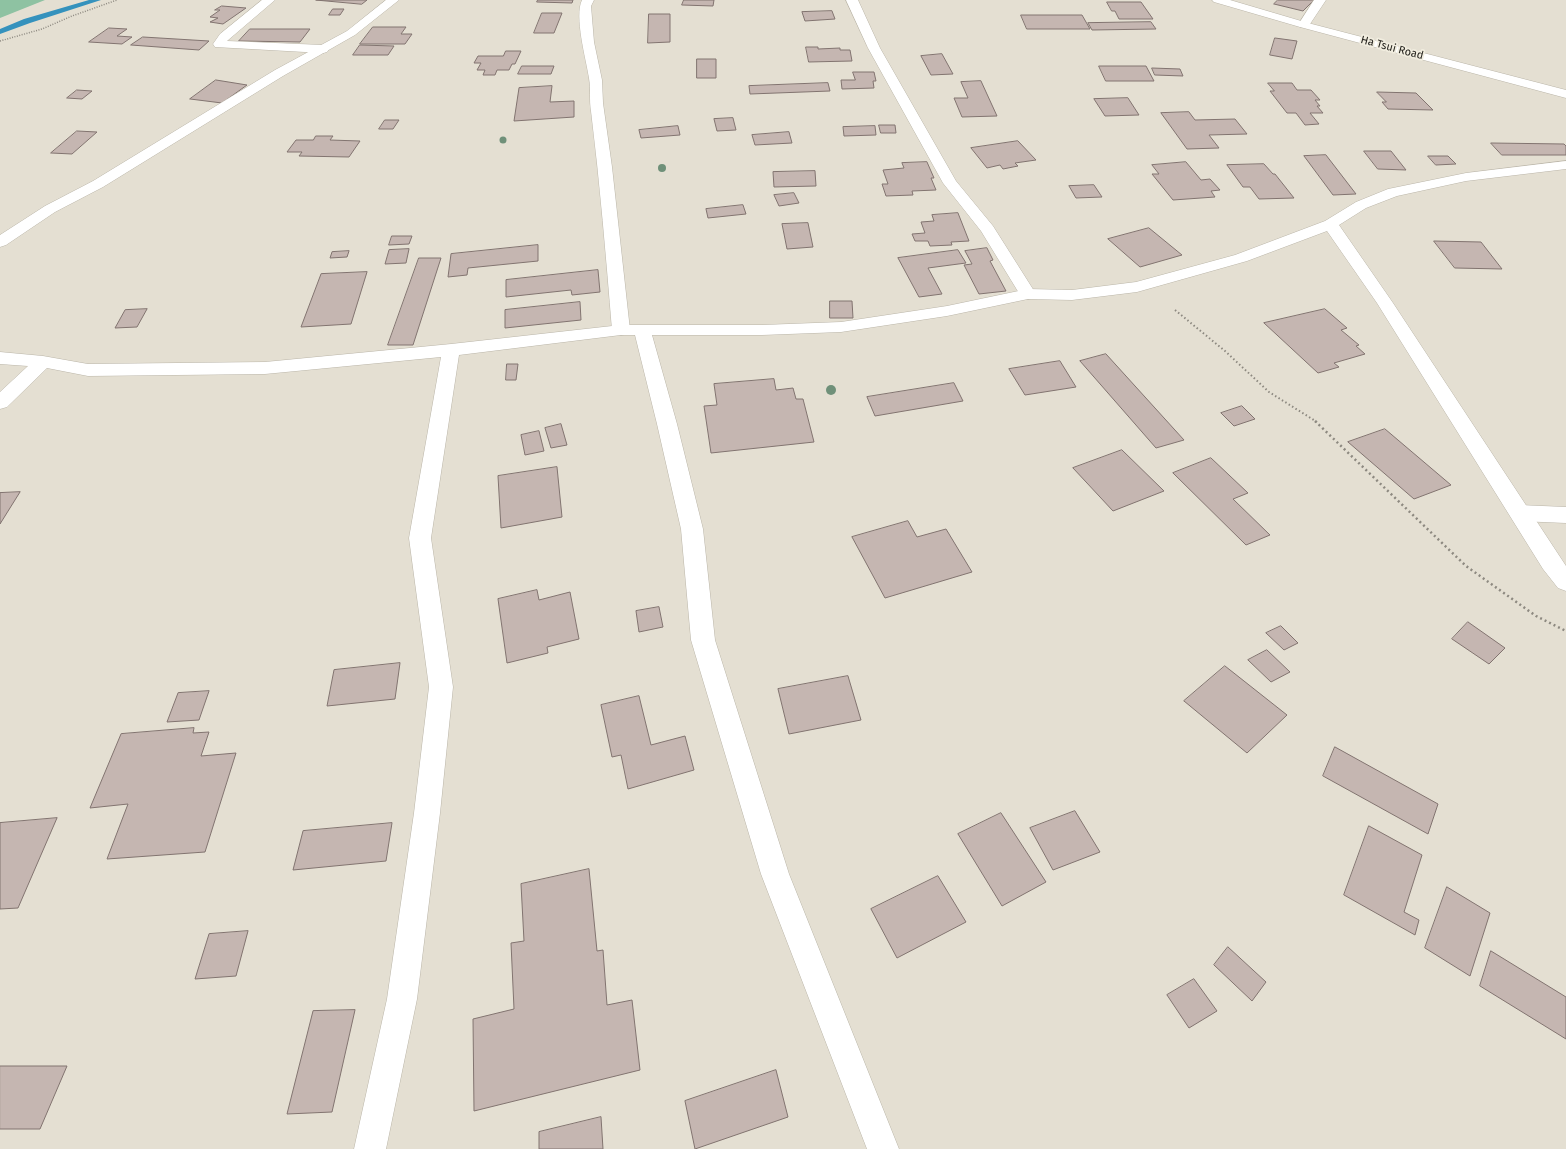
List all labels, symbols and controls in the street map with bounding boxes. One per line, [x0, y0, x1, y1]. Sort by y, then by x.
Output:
street label: Ha Tsui Road [1359, 33, 1425, 63]

